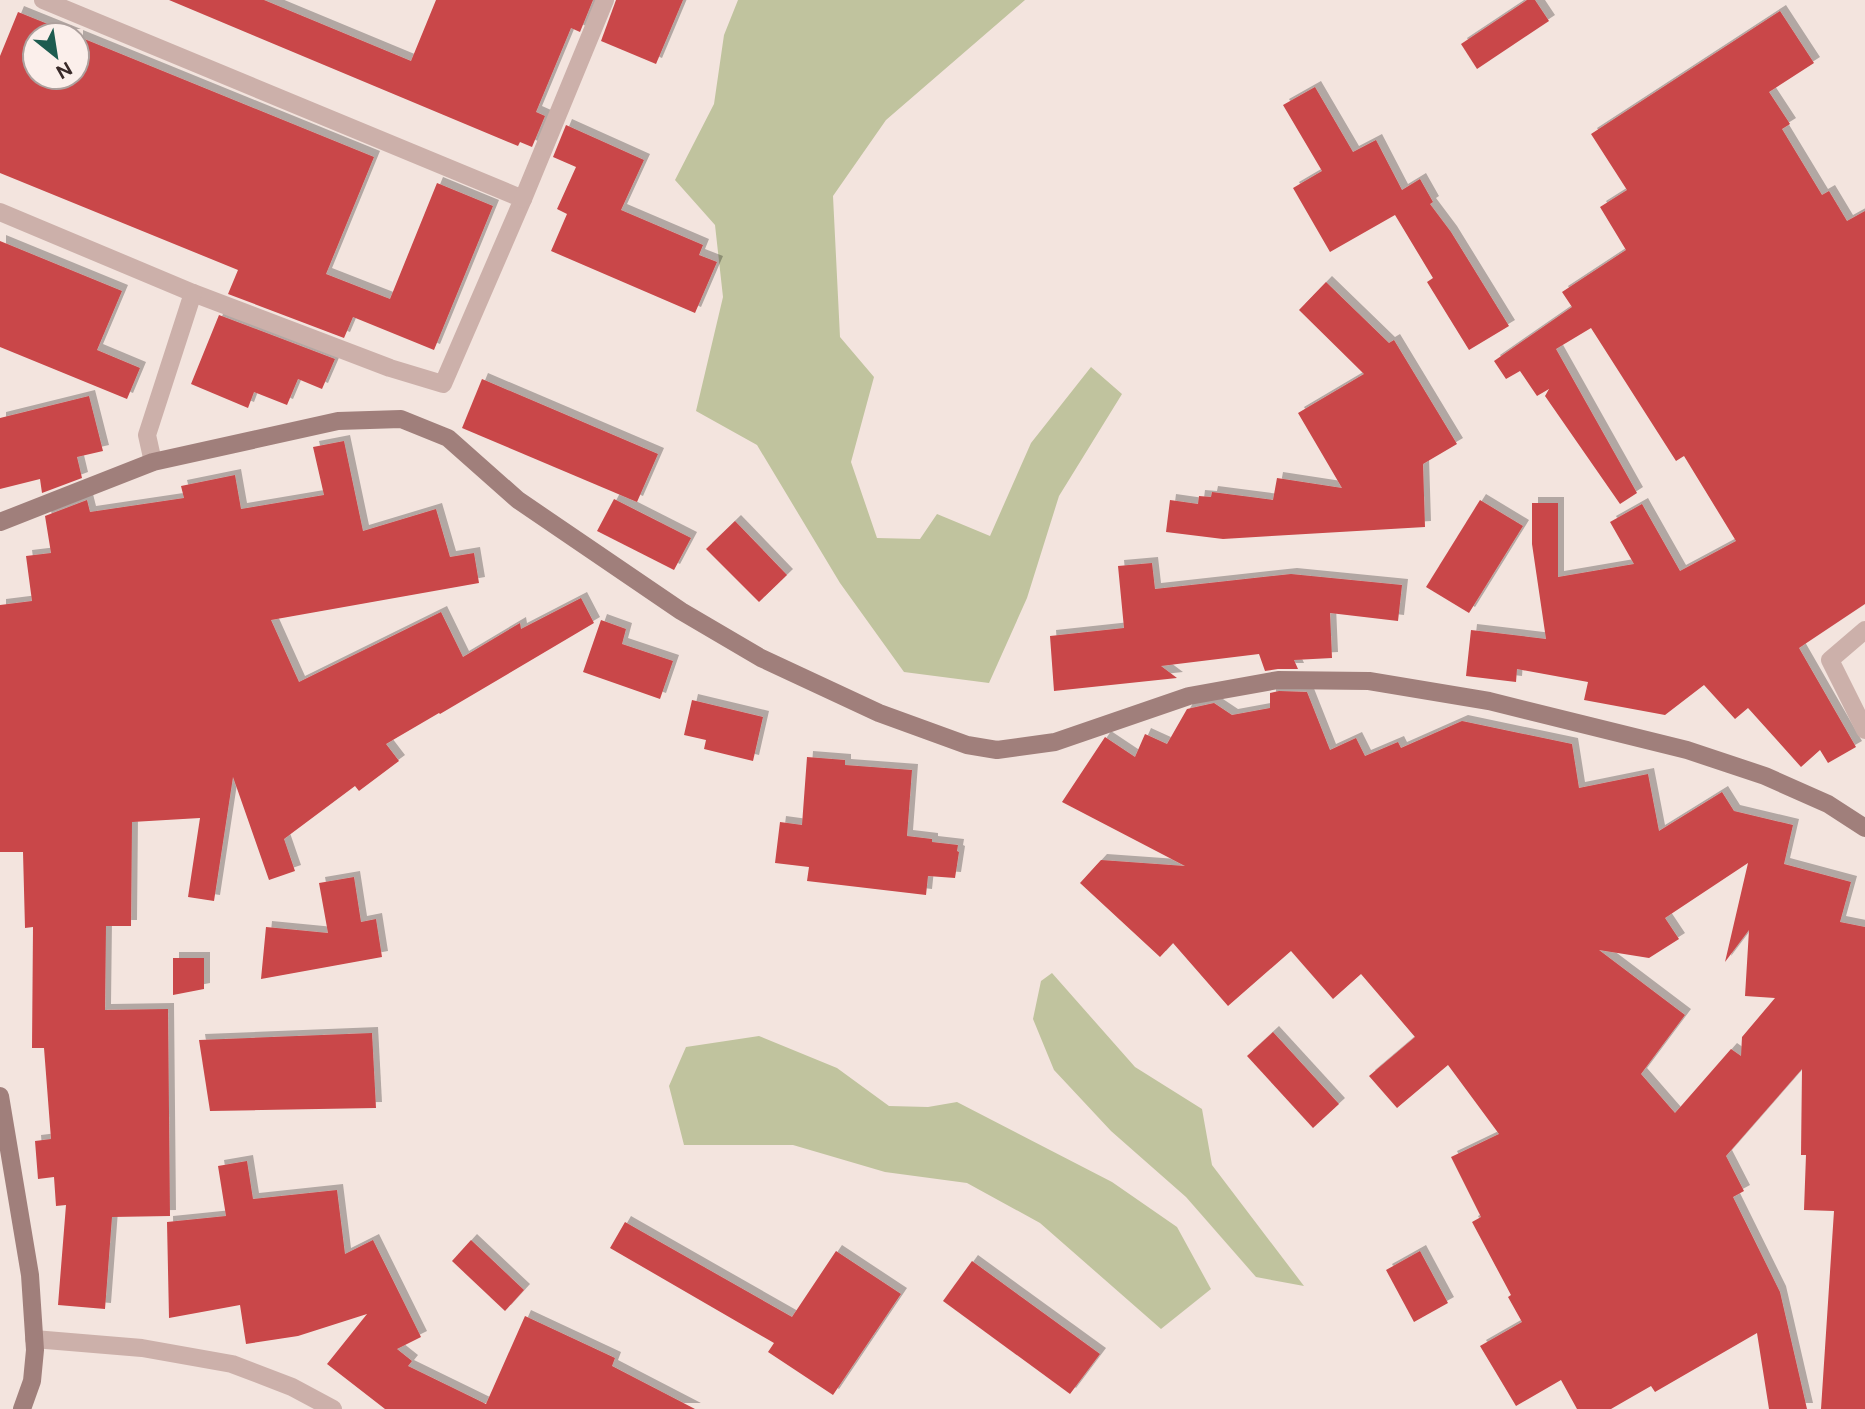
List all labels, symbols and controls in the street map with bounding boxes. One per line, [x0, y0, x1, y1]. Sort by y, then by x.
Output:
north arrow [21, 21, 91, 91]
text: N [52, 57, 76, 84]

